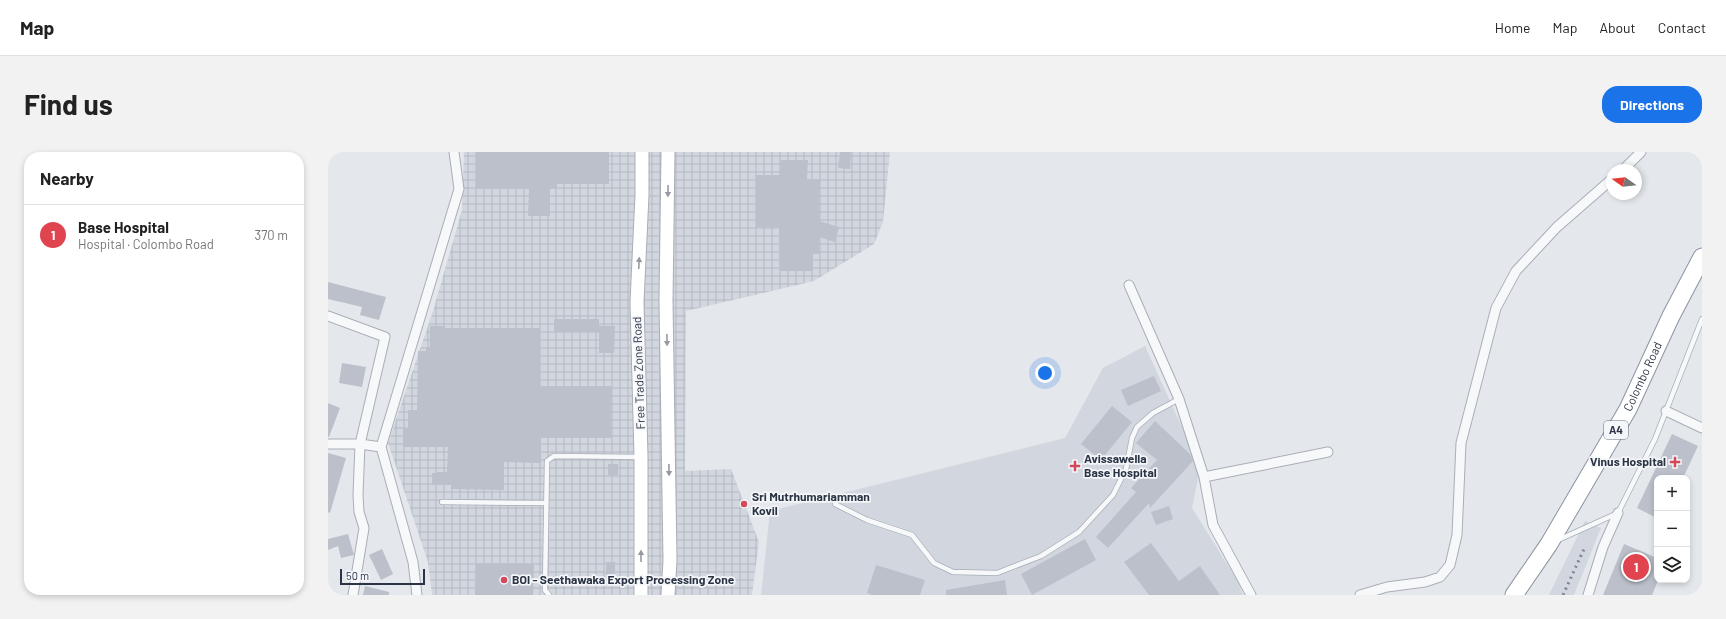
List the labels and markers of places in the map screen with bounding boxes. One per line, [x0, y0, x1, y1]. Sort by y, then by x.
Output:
place label: Avissawella Base Hospital [1084, 451, 1157, 479]
place label: Vinus Hospital [1590, 454, 1666, 468]
marker: Vinus Hospital [1669, 456, 1681, 468]
marker: Avissawella Base Hospital [1069, 460, 1081, 472]
place label: Sri Mutrhumariamman Kovil [752, 489, 870, 517]
marker: Sri Mutrhumariamman Kovil [739, 499, 749, 509]
pin: 1 [1623, 552, 1649, 582]
place label: BOI - Seethawaka Export Processing Zone [512, 572, 735, 586]
marker: BOI - Seethawaka Export Processing Zone [499, 575, 509, 585]

